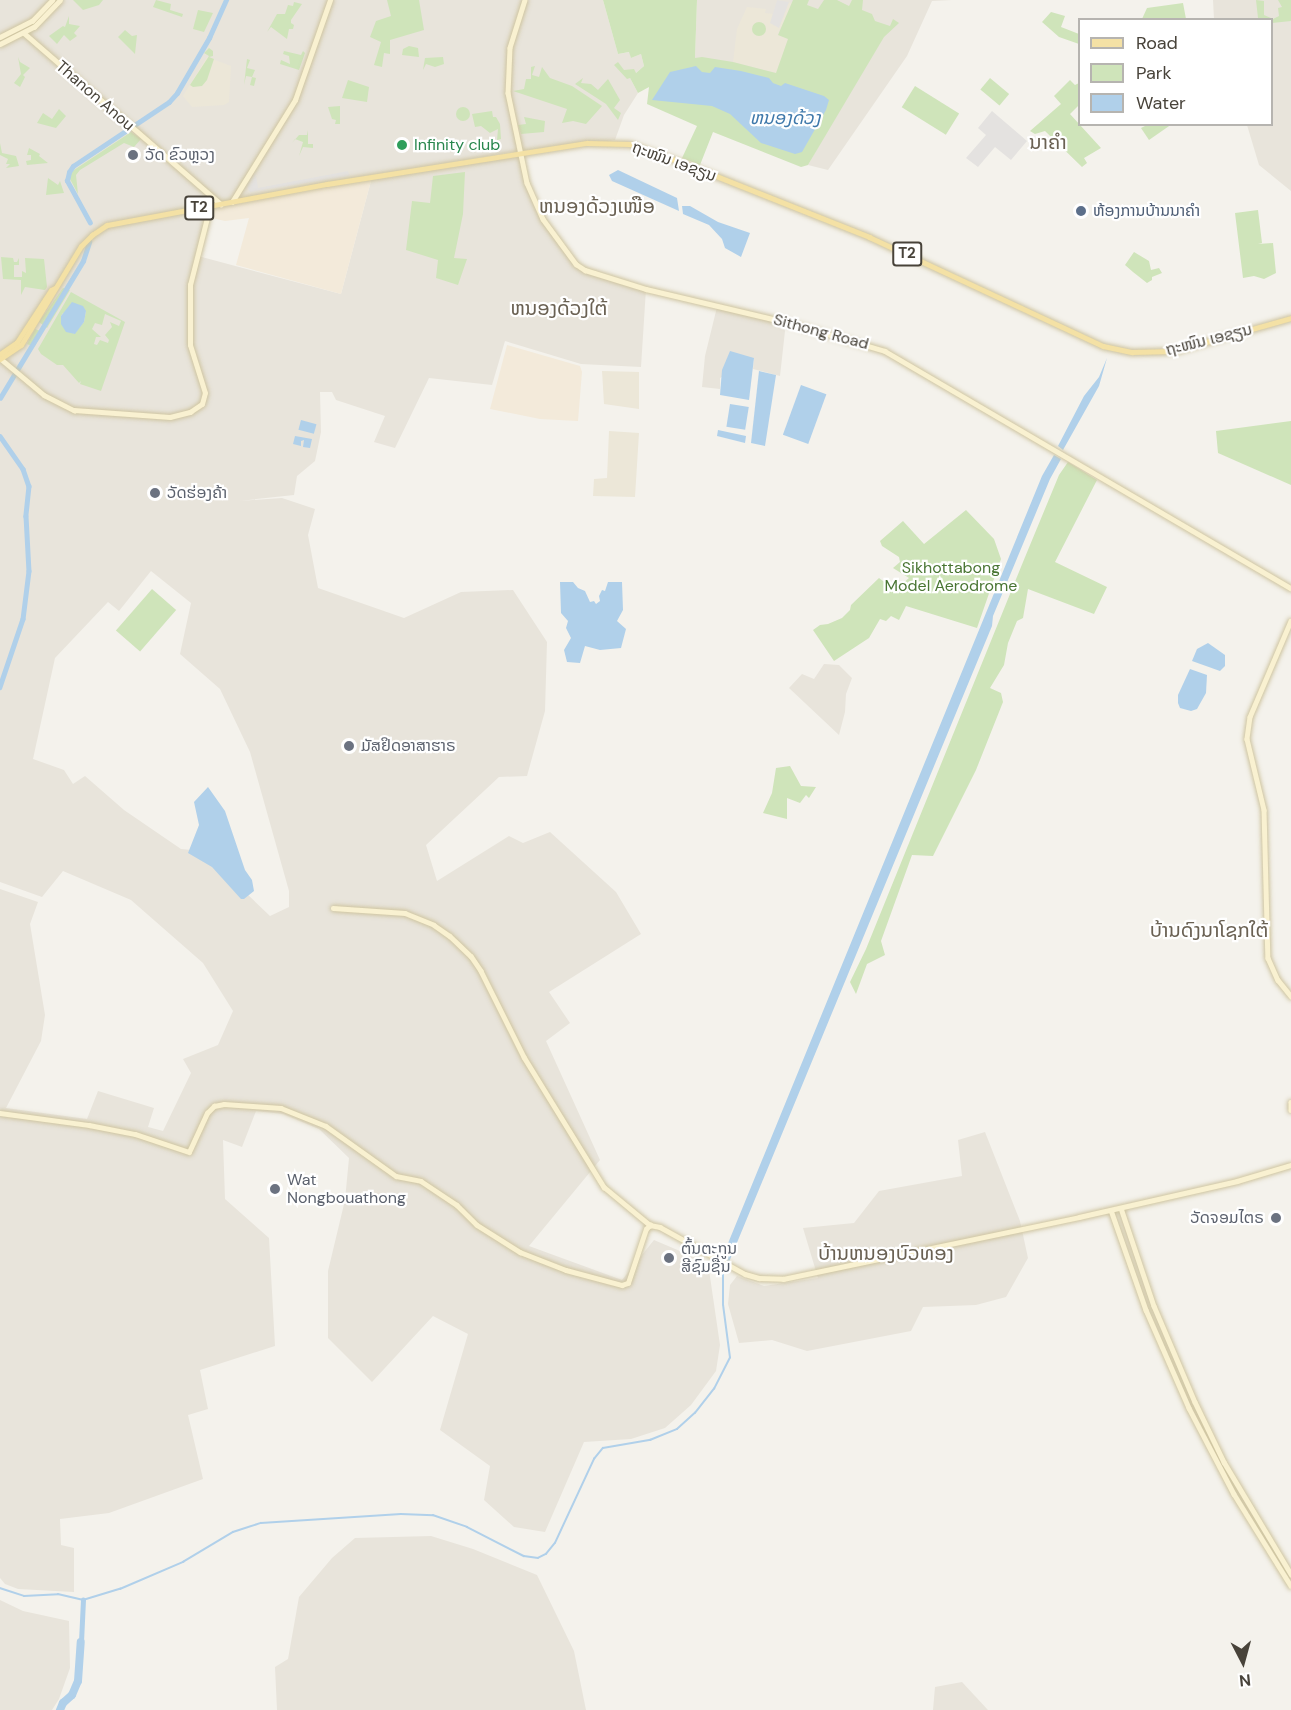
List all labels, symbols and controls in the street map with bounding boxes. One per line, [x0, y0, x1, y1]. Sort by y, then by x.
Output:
legend [1078, 18, 1273, 126]
text: Road [1136, 31, 1178, 55]
street label: Thanon Anou [52, 57, 138, 135]
text: Park [1136, 61, 1172, 85]
text: Water [1136, 91, 1186, 115]
water label: ຫນອງດ້ວງ [750, 107, 820, 129]
district label: ນາຄຳ [1029, 130, 1067, 154]
place label: Infinity club [414, 135, 500, 155]
marker: Infinity club [395, 138, 409, 152]
street label: ຖະໜົນ ເອຊຽນ [629, 138, 719, 186]
place label: ວັດ ຂົວຫຼວງ [145, 145, 215, 165]
marker: ວັດ ຂົວຫຼວງ [126, 148, 140, 162]
district label: ຫນອງດ້ວງເໜືອ [539, 194, 655, 218]
road number: T2 [184, 196, 214, 220]
place label: ຫ້ອງການບ້ານນາຄໍາ [1093, 201, 1200, 221]
marker: ຫ້ອງການບ້ານນາຄໍາ [1074, 204, 1088, 218]
road number: T2 [892, 242, 922, 266]
district label: ຫນອງດ້ວງໃຕ້ [511, 296, 607, 320]
street label: Sithong Road [771, 310, 871, 354]
street label: ຖະໜົນ ເອຊຽນ [1164, 320, 1254, 360]
place label: ວັດຮ່ອງຄ້າ [167, 483, 227, 503]
marker: ວັດຮ່ອງຄ້າ [148, 486, 162, 500]
park label: Sikhottabong Model Aerodrome [885, 558, 1017, 596]
place label: ມັສຢິດອາສາຮາຣ [361, 736, 456, 756]
marker: ມັສຢິດອາສາຮາຣ [342, 739, 356, 753]
district label: ບ້ານດົງນາໂຊກໃຕ້ [1150, 918, 1268, 942]
place label: Wat Nongbouathong [287, 1170, 406, 1208]
marker: Wat Nongbouathong [268, 1182, 282, 1196]
place label: ວັດຈອມໄຕຣ [1190, 1208, 1264, 1228]
marker: ວັດຈອມໄຕຣ [1269, 1211, 1283, 1225]
place label: ຕົ້ນຕະກູນ ສີຊົມຊື່ນ [681, 1239, 737, 1277]
district label: ບ້ານຫນອງບົວທອງ [818, 1241, 954, 1265]
marker: ຕົ້ນຕະກູນ ສີຊົມຊື່ນ [662, 1251, 676, 1265]
north arrow [1213, 1632, 1273, 1692]
text: N [1238, 1669, 1252, 1691]

